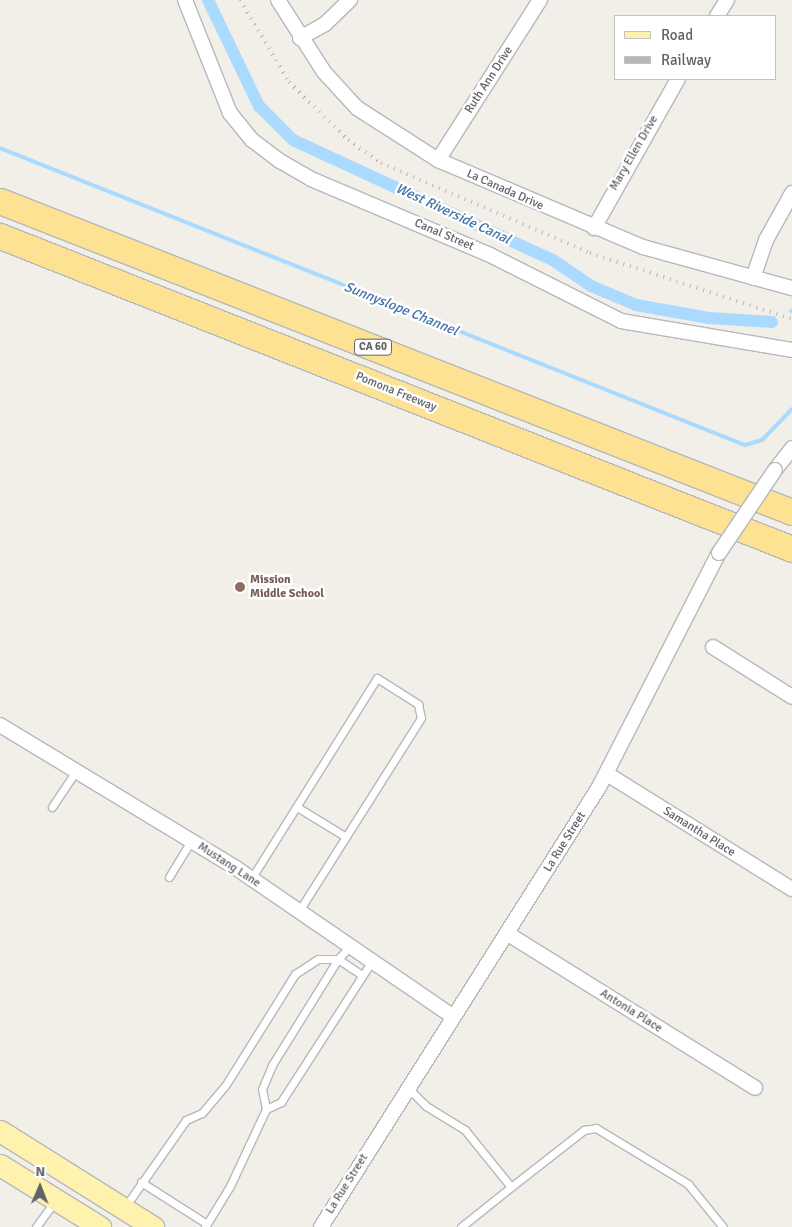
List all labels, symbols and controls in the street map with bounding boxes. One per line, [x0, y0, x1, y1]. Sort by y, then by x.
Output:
legend [614, 15, 777, 80]
text: Road [661, 26, 693, 44]
street label: Ruth Ann Drive [462, 44, 516, 116]
text: Railway [661, 51, 711, 69]
street label: Mary Ellen Drive [607, 113, 661, 193]
street label: La Canada Drive [464, 167, 546, 213]
water label: West Riverside Canal [393, 180, 513, 248]
street label: Canal Street [412, 216, 476, 254]
water label: Sunnyslope Channel [342, 278, 460, 340]
road number: CA 60 [353, 338, 393, 356]
street label: Pomona Freeway [353, 369, 439, 415]
place label: Mission Middle School [250, 573, 324, 601]
marker: Mission Middle School [234, 581, 246, 593]
street label: Samantha Place [660, 804, 738, 860]
street label: La Rue Street [541, 809, 589, 875]
street label: Mustang Lane [195, 839, 263, 891]
street label: Antonia Place [597, 986, 665, 1036]
street label: La Rue Street [323, 1151, 371, 1217]
north arrow [15, 1162, 65, 1212]
text: N [35, 1163, 45, 1180]

